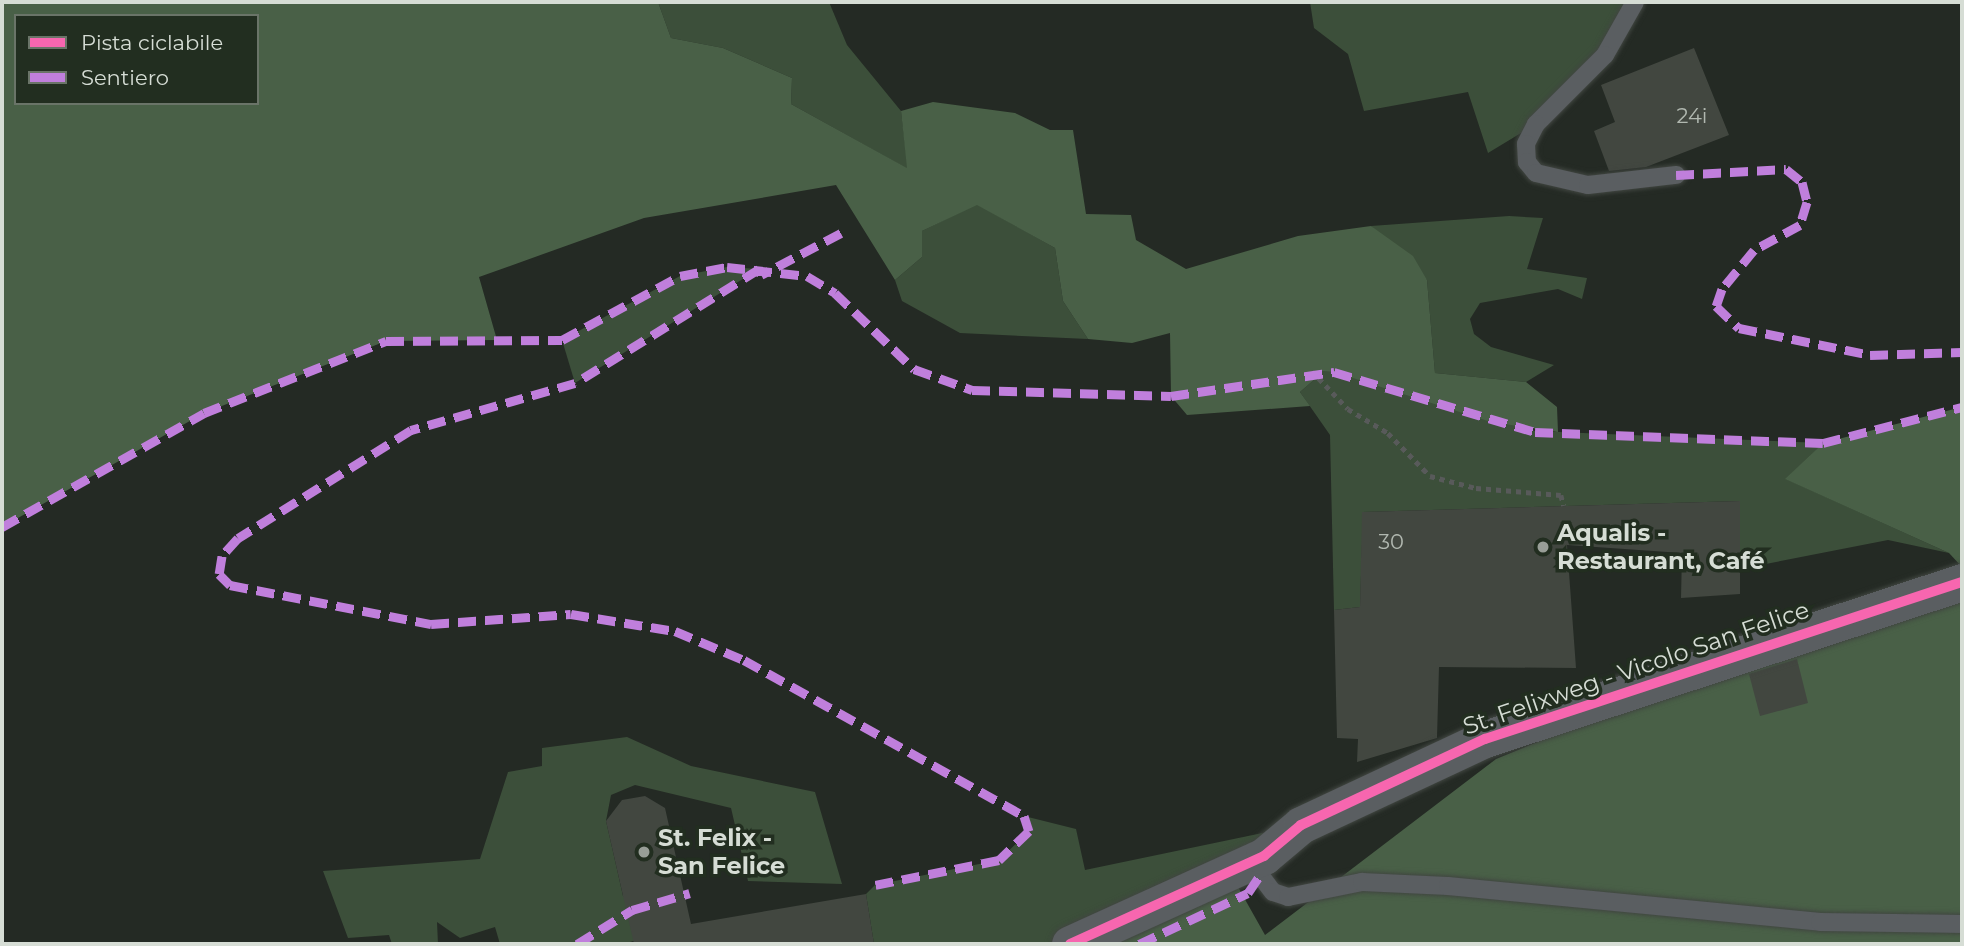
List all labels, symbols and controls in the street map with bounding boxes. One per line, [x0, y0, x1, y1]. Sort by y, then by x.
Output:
legend [14, 14, 259, 105]
text: Pista ciclabile [81, 30, 223, 55]
text: Sentiero [81, 65, 169, 90]
house number: 24i [1677, 103, 1707, 129]
place label: Aqualis - Restaurant, Café [1557, 519, 1765, 575]
house number: 30 [1378, 529, 1404, 555]
marker: Aqualis - Restaurant, Café [1535, 539, 1551, 555]
street label: St. Felixweg - Vicolo San Felice [1459, 595, 1813, 741]
place label: St. Felix - San Felice [658, 824, 785, 880]
marker: St. Felix - San Felice [636, 844, 652, 860]

